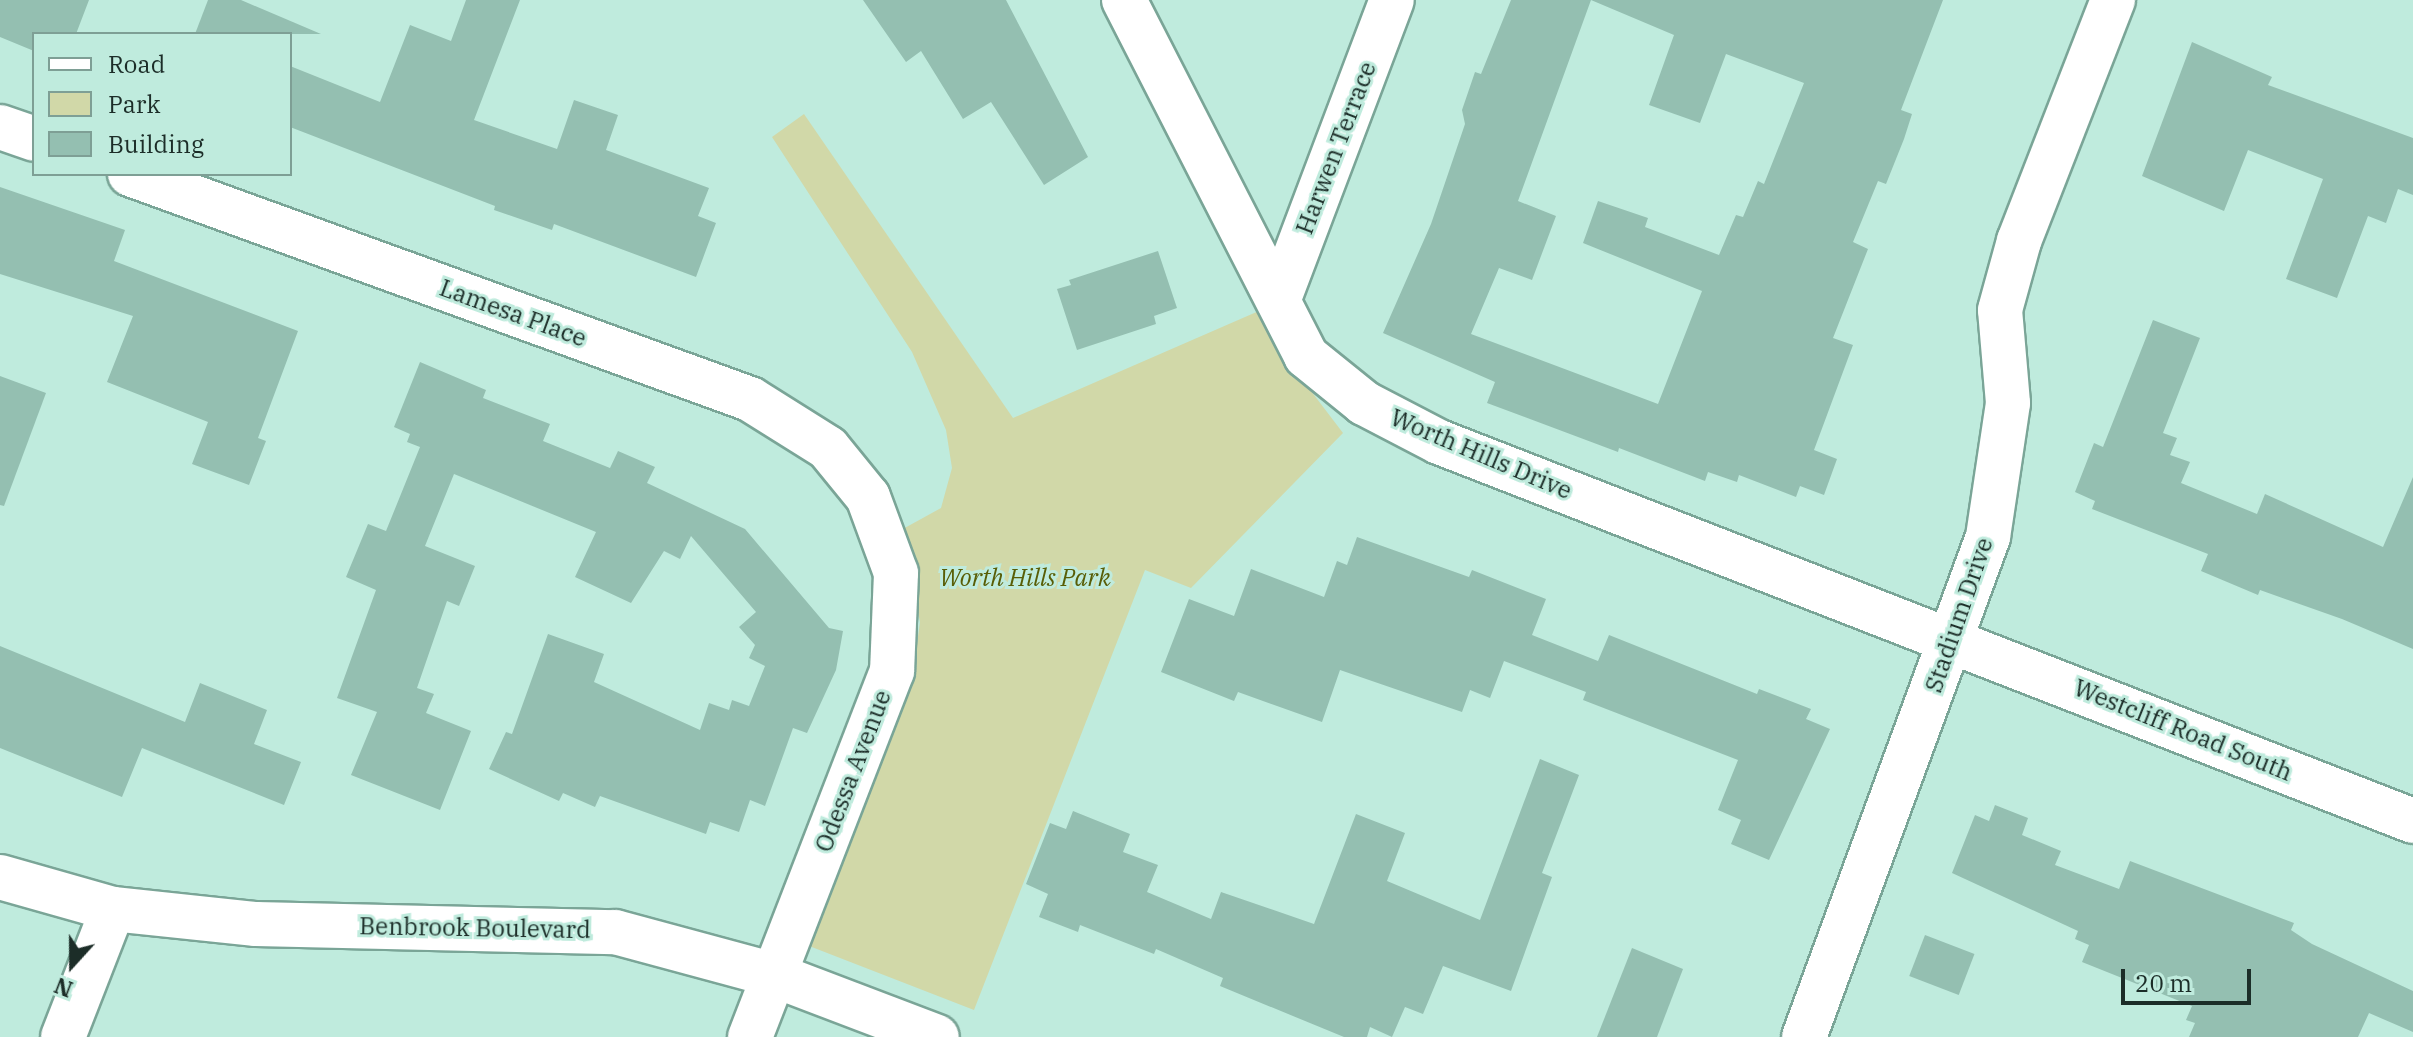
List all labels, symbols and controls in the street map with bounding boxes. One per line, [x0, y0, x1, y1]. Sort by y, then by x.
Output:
legend [32, 32, 292, 176]
text: Road [108, 48, 165, 80]
street label: Harwen Terrace [1290, 58, 1382, 238]
text: Park [108, 88, 160, 120]
text: Building [108, 128, 204, 160]
street label: Lamesa Place [436, 273, 590, 353]
street label: Worth Hills Drive [1386, 403, 1576, 505]
street label: Stadium Drive [1919, 534, 1999, 696]
park label: Worth Hills Park [939, 564, 1111, 592]
street label: Westcliff Road South [2070, 673, 2296, 787]
street label: Odessa Avenue [809, 686, 897, 856]
street label: Benbrook Boulevard [359, 912, 591, 944]
north arrow [32, 925, 112, 1005]
scale bar [2125, 953, 2255, 1003]
text: 20 m [2135, 967, 2192, 999]
text: N [50, 971, 77, 1005]

